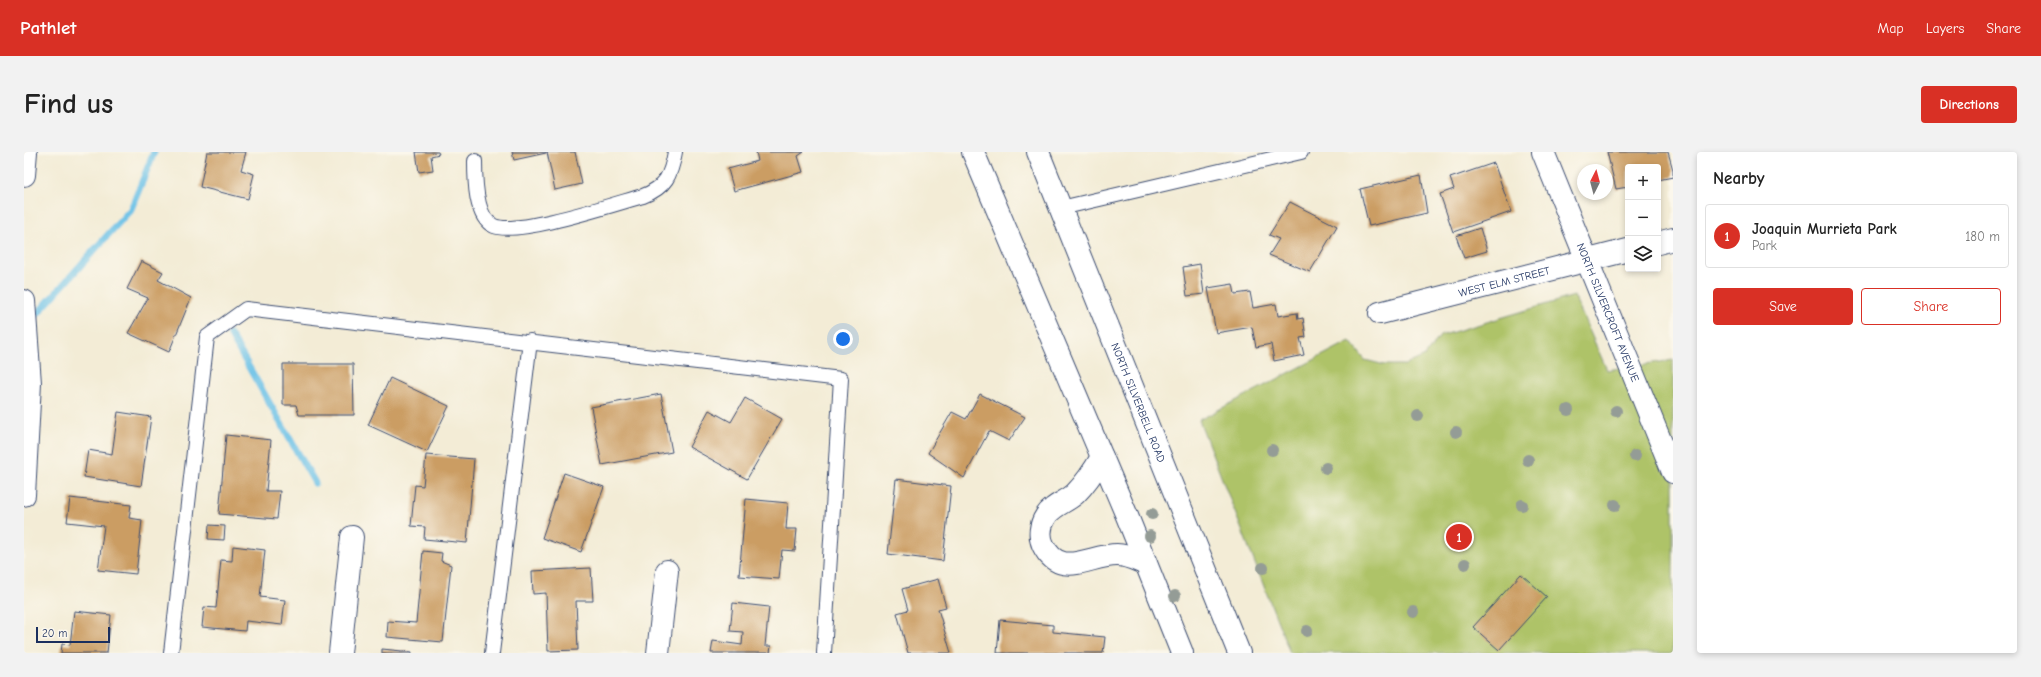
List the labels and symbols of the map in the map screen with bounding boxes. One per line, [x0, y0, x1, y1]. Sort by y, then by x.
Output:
north arrow [1577, 164, 1613, 200]
street label: NORTH SILVERCROFT AVENUE [1574, 241, 1642, 384]
street label: WEST ELM STREET [1457, 264, 1552, 299]
your location [833, 329, 853, 349]
street label: NORTH SILVERBELL ROAD [1109, 341, 1168, 464]
pin: 1 [1446, 522, 1472, 552]
scale bar [36, 625, 110, 644]

